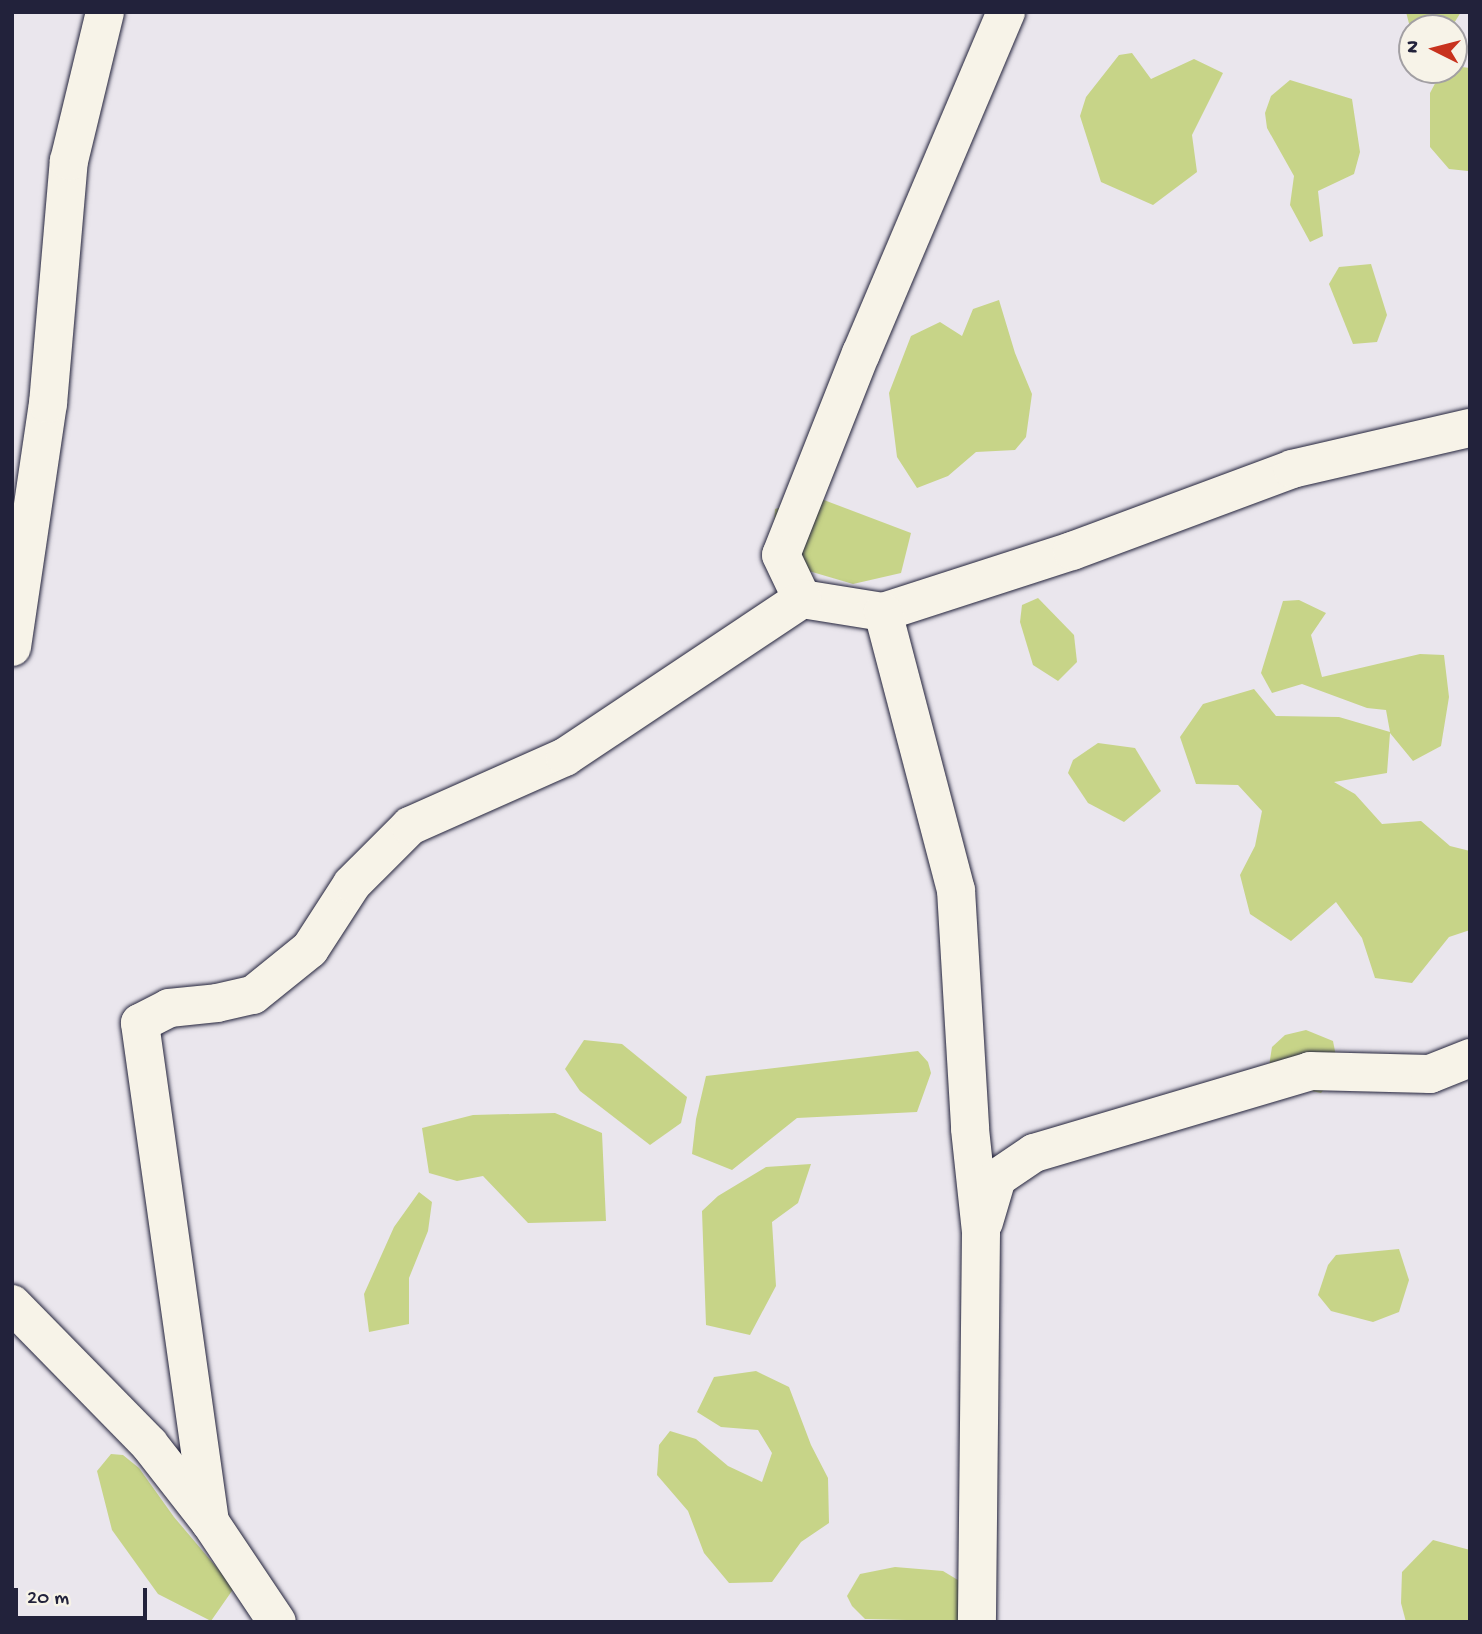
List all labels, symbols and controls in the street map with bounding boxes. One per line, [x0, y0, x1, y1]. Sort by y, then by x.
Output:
north arrow [1398, 14, 1468, 84]
text: N [1402, 40, 1426, 54]
scale bar [18, 1574, 150, 1618]
text: 20 m [27, 1587, 69, 1612]

